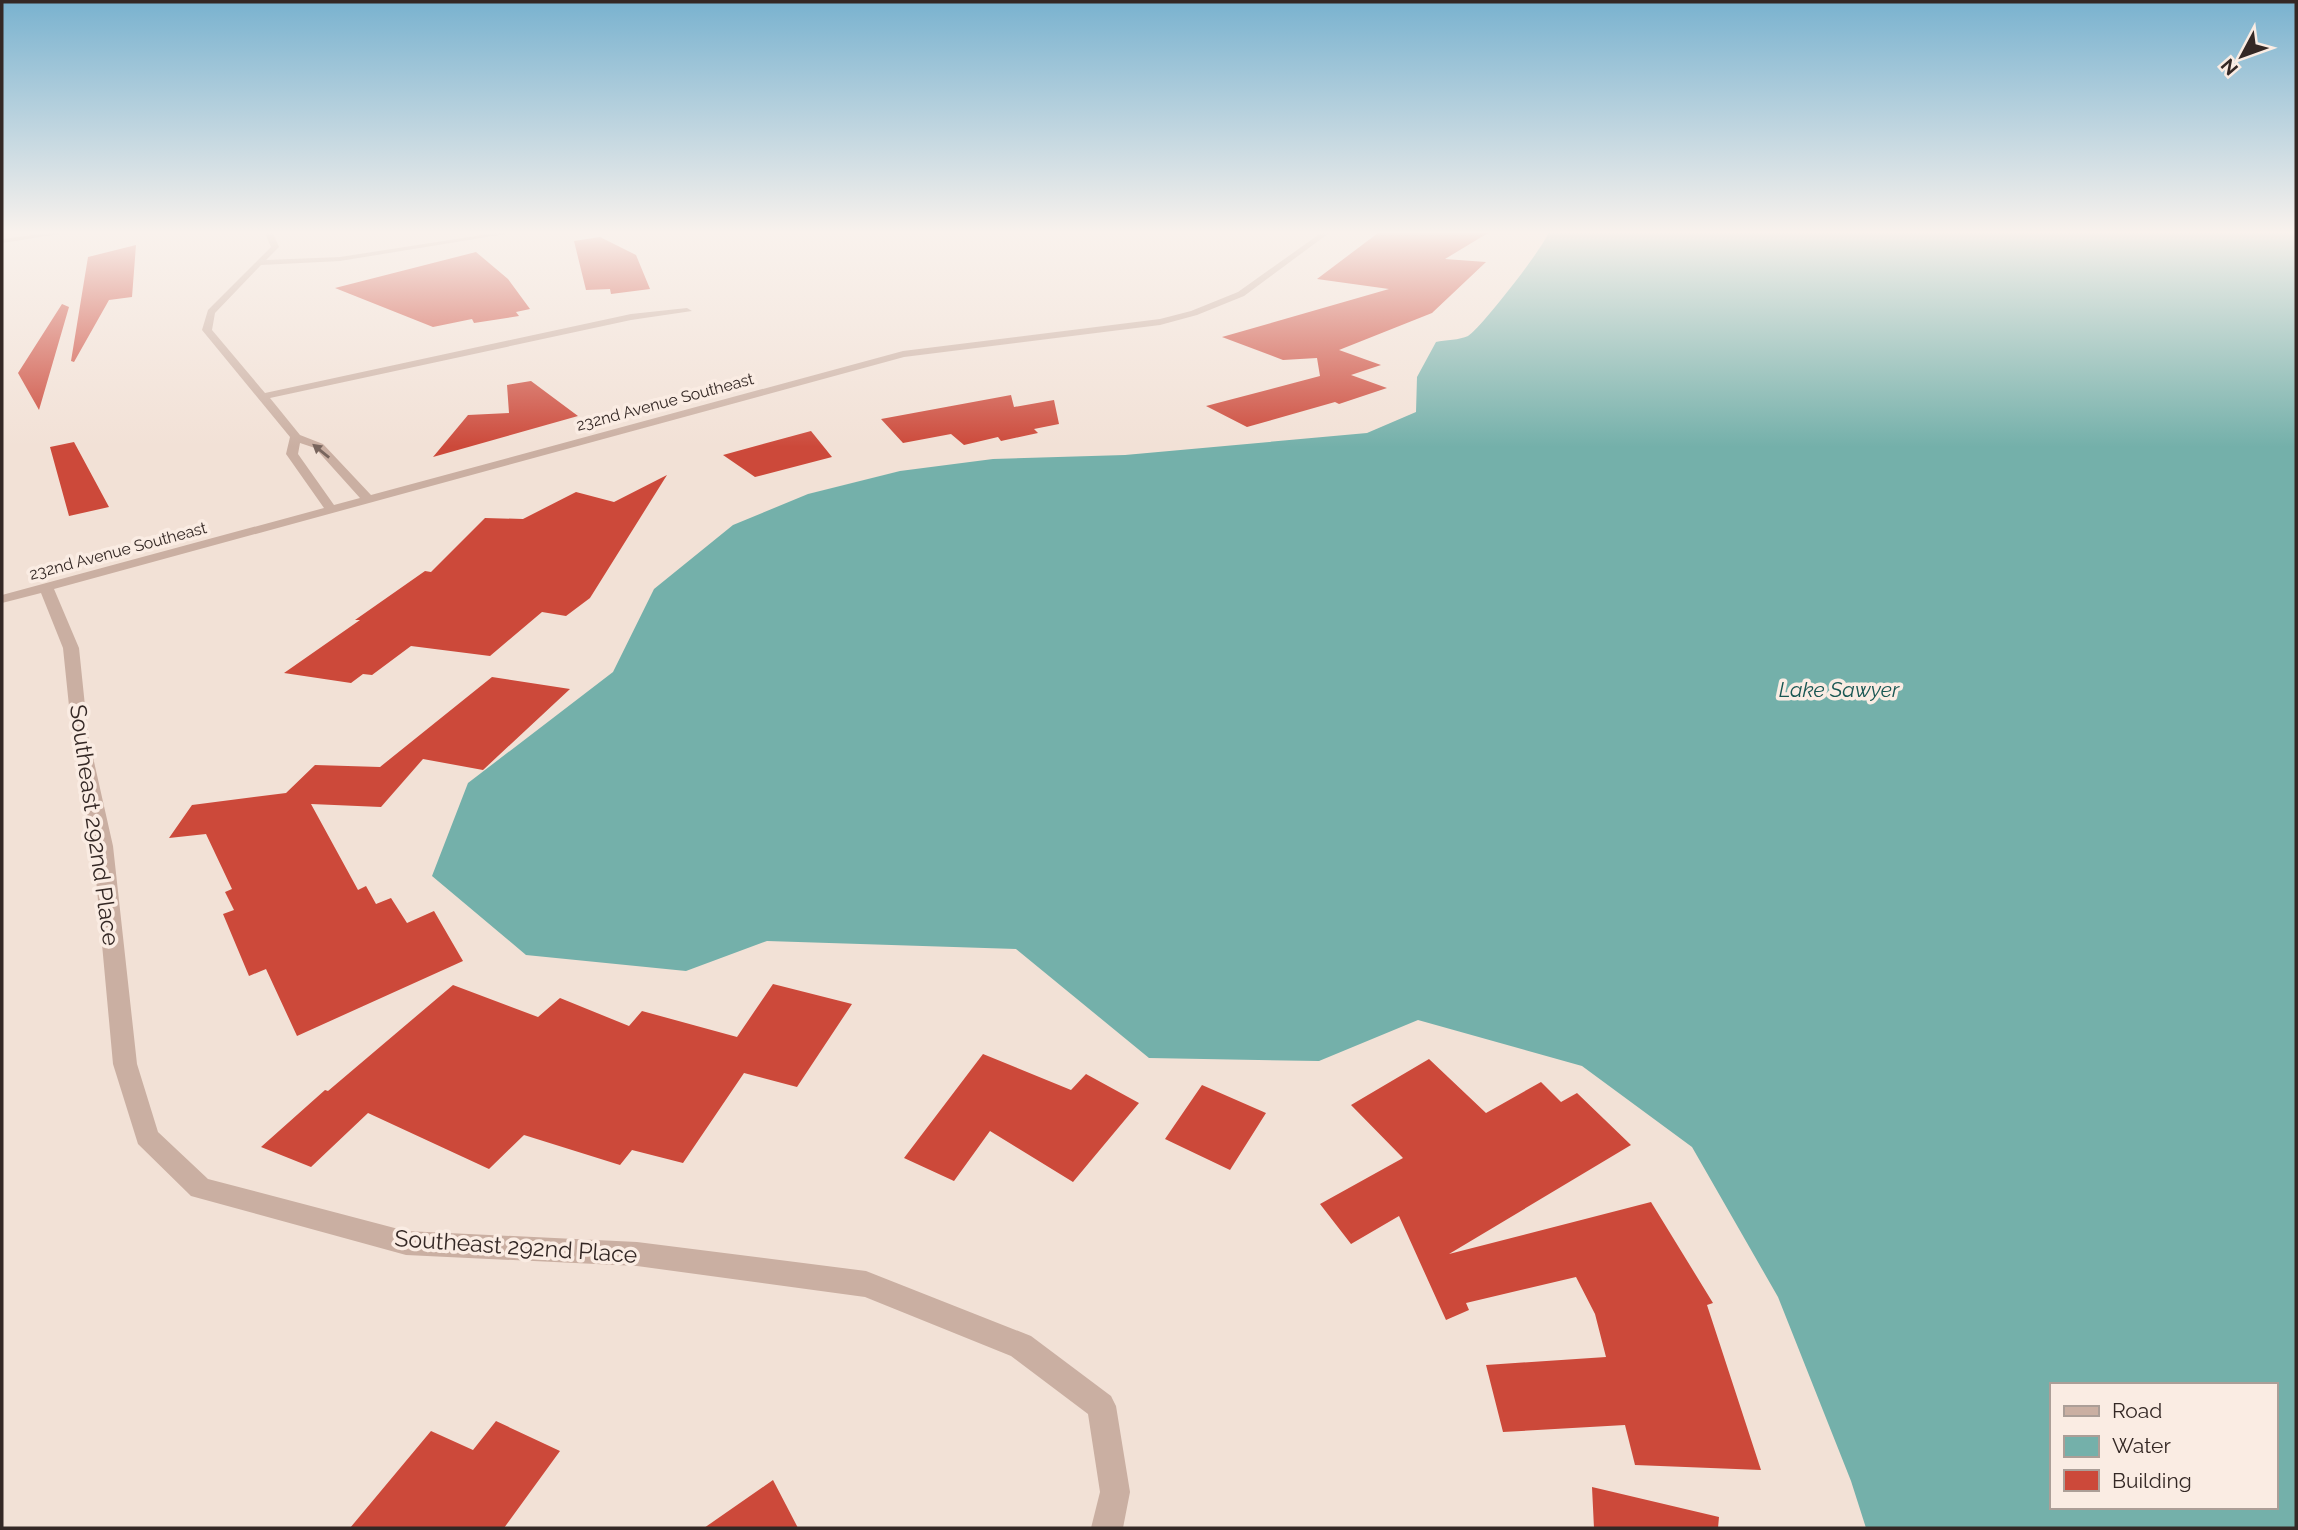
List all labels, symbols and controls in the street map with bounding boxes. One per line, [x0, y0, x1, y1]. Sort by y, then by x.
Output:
north arrow [2207, 21, 2277, 91]
text: N [2216, 54, 2242, 80]
street label: 232nd Avenue Southeast [574, 369, 756, 435]
one-way arrow [312, 443, 330, 458]
street label: 232nd Avenue Southeast [27, 518, 209, 584]
water label: Lake Sawyer [1779, 677, 1900, 702]
street label: Southeast 292nd Place [65, 703, 125, 947]
street label: Southeast 292nd Place [394, 1224, 638, 1268]
legend [2050, 1383, 2277, 1509]
text: Road [2112, 1398, 2162, 1423]
text: Water [2112, 1433, 2171, 1458]
text: Building [2112, 1468, 2192, 1493]

